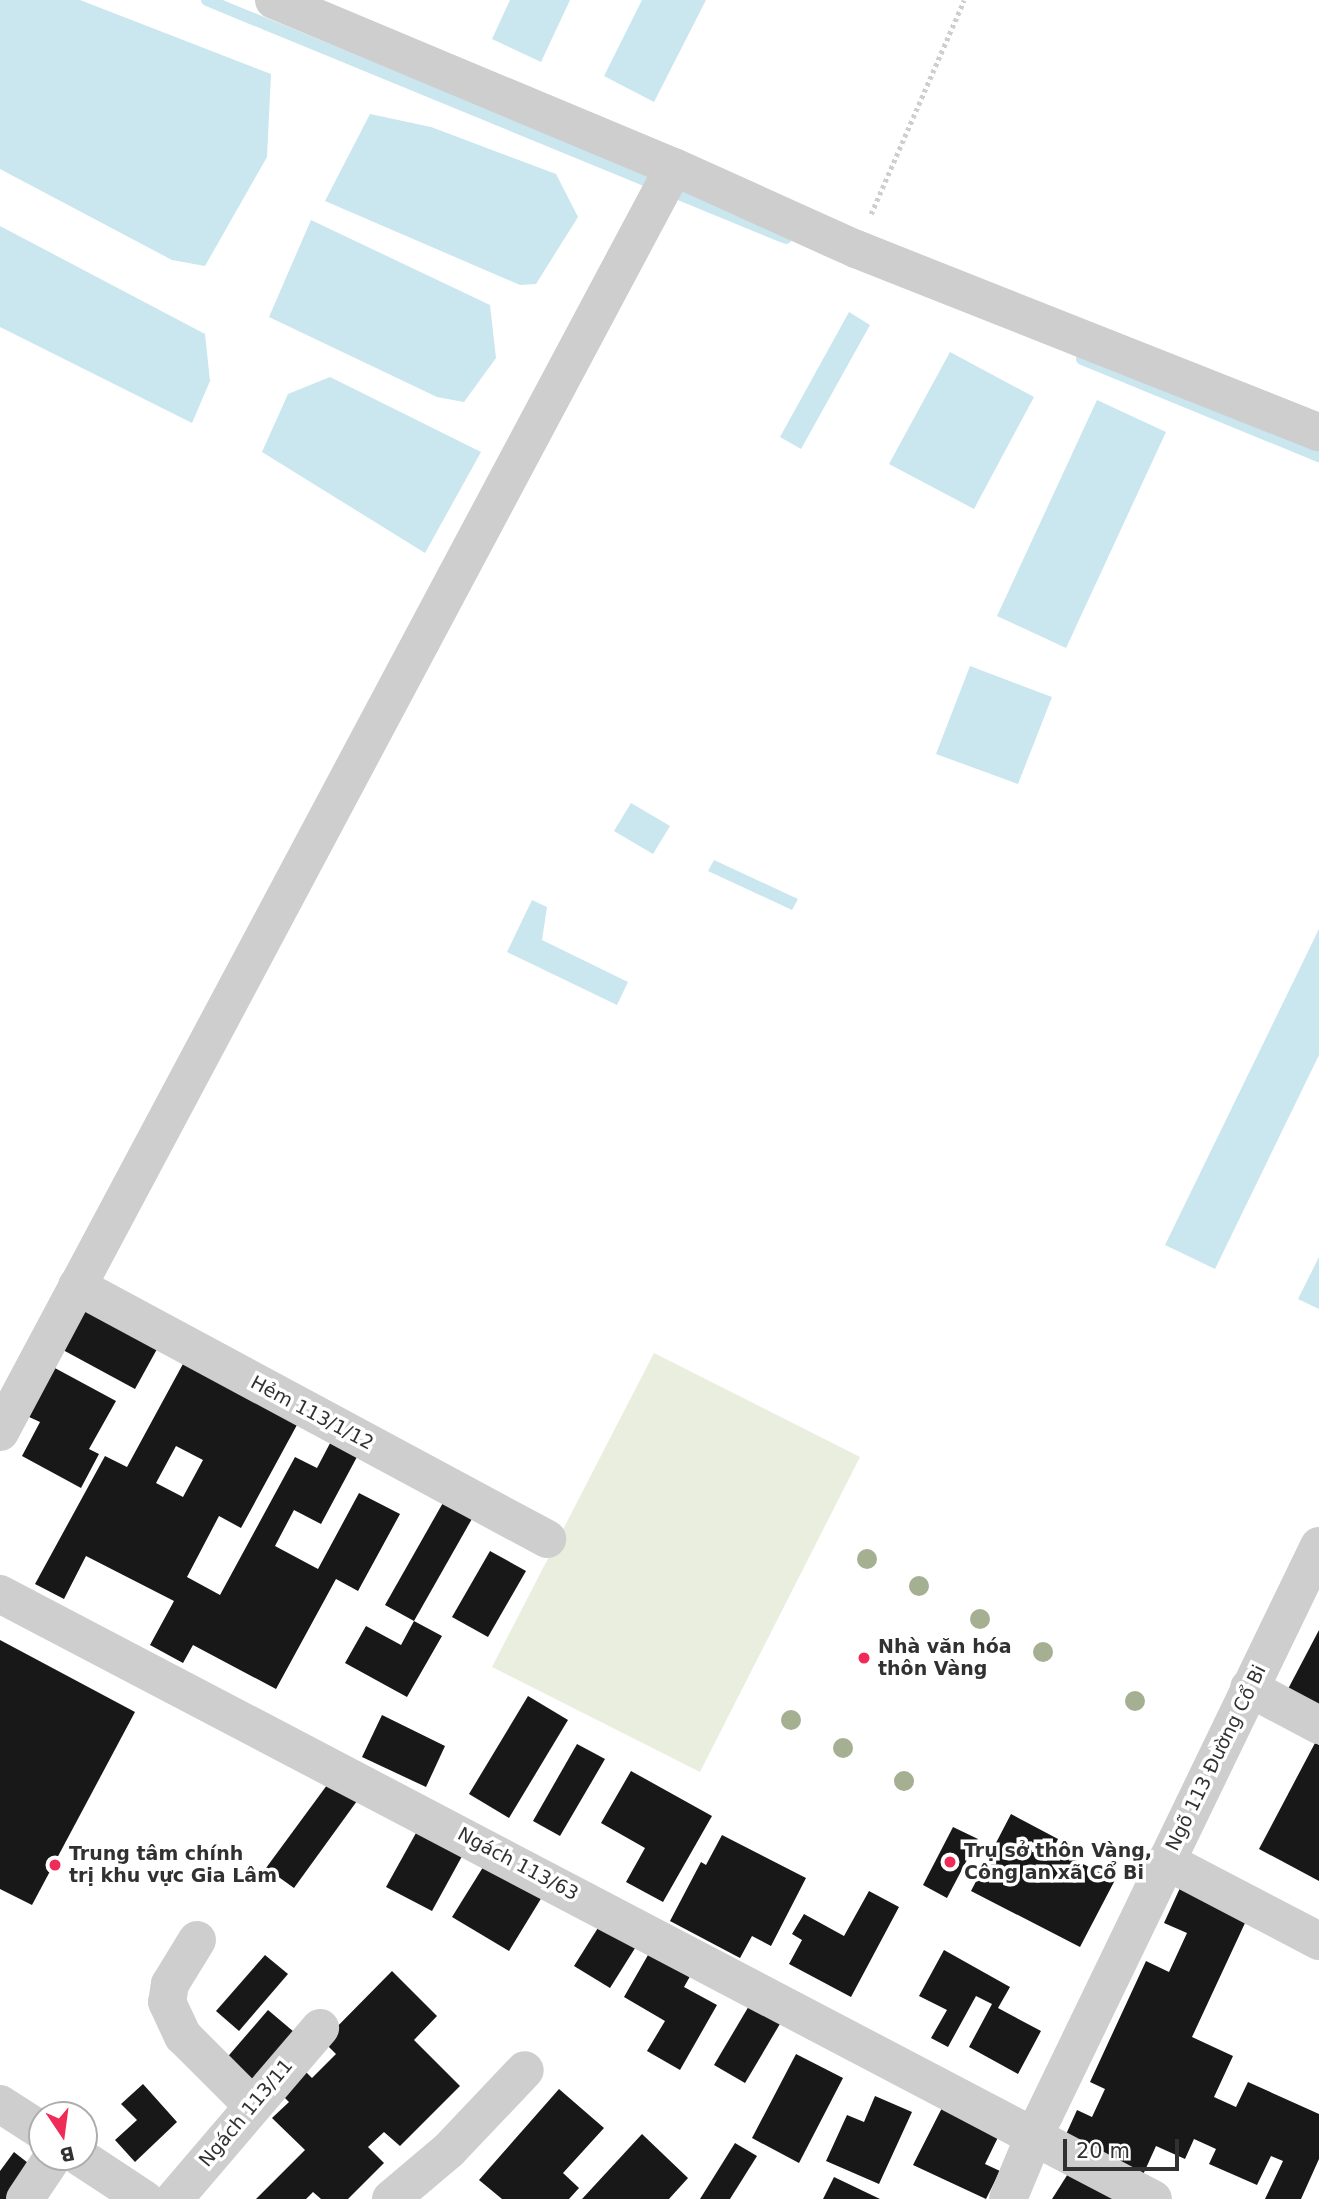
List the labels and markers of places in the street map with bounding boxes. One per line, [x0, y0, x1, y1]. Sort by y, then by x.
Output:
place label: Nhà văn hóa thôn Vàng [878, 1636, 1012, 1680]
marker: Nhà văn hóa thôn Vàng [856, 1650, 872, 1666]
place label: Trụ sở thôn Vàng, Công an xã Cổ Bi [964, 1840, 1152, 1884]
place label: Trung tâm chính trị khu vực Gia Lâm [69, 1843, 277, 1887]
marker: Trụ sở thôn Vàng, Công an xã Cổ Bi [942, 1854, 958, 1870]
marker: Trung tâm chính trị khu vực Gia Lâm [47, 1857, 63, 1873]

